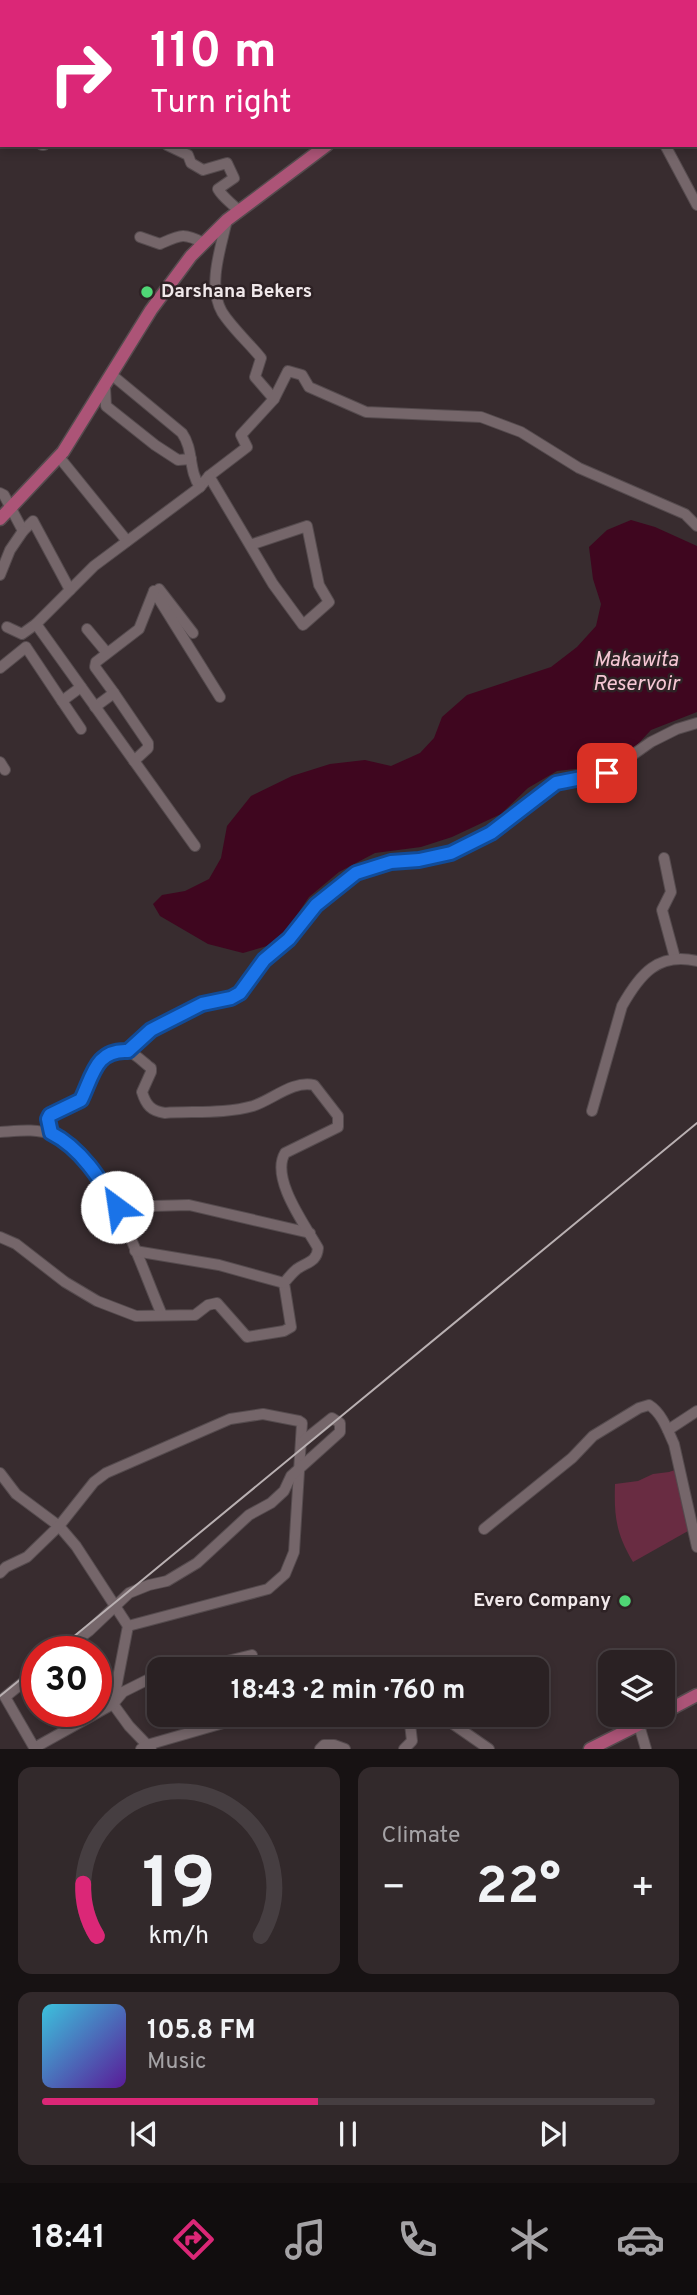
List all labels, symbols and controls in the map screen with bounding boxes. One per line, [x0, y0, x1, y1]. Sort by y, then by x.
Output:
text: 110 m [150, 23, 277, 85]
icon: right [35, 28, 126, 119]
text: Turn right [150, 84, 292, 124]
place label: Darshana Bekers [161, 280, 312, 304]
marker: Darshana Bekers [139, 284, 155, 300]
water label: Makawita Reservoir [593, 647, 681, 698]
pin [577, 743, 637, 803]
icon: arrive [588, 754, 626, 792]
position arrow [80, 1170, 154, 1244]
place label: Evero Company [473, 1589, 611, 1613]
marker: Evero Company [617, 1593, 633, 1609]
speed limit sign: 30 [21, 1636, 112, 1727]
map controls [598, 1650, 675, 1727]
button: layers [598, 1650, 675, 1727]
text: 18:43 · 2 min · 760 m [231, 1675, 465, 1708]
text: Climate [382, 1822, 460, 1851]
text: 19 [142, 1843, 216, 1935]
text: 22° [476, 1856, 561, 1922]
text: − [382, 1865, 406, 1914]
text: + [630, 1865, 655, 1914]
text: km/h [148, 1921, 209, 1953]
text: 105.8 FM [147, 2015, 256, 2048]
text: Music [147, 2048, 207, 2077]
icon: previous [125, 2115, 163, 2153]
icon: pause [329, 2115, 367, 2153]
icon: next [534, 2115, 572, 2153]
icon: directions [169, 2215, 218, 2264]
icon: music [281, 2215, 330, 2264]
icon: phone [393, 2215, 442, 2264]
icon: climate [505, 2215, 554, 2264]
icon: car [616, 2215, 665, 2264]
text: 18:41 [31, 2219, 106, 2259]

